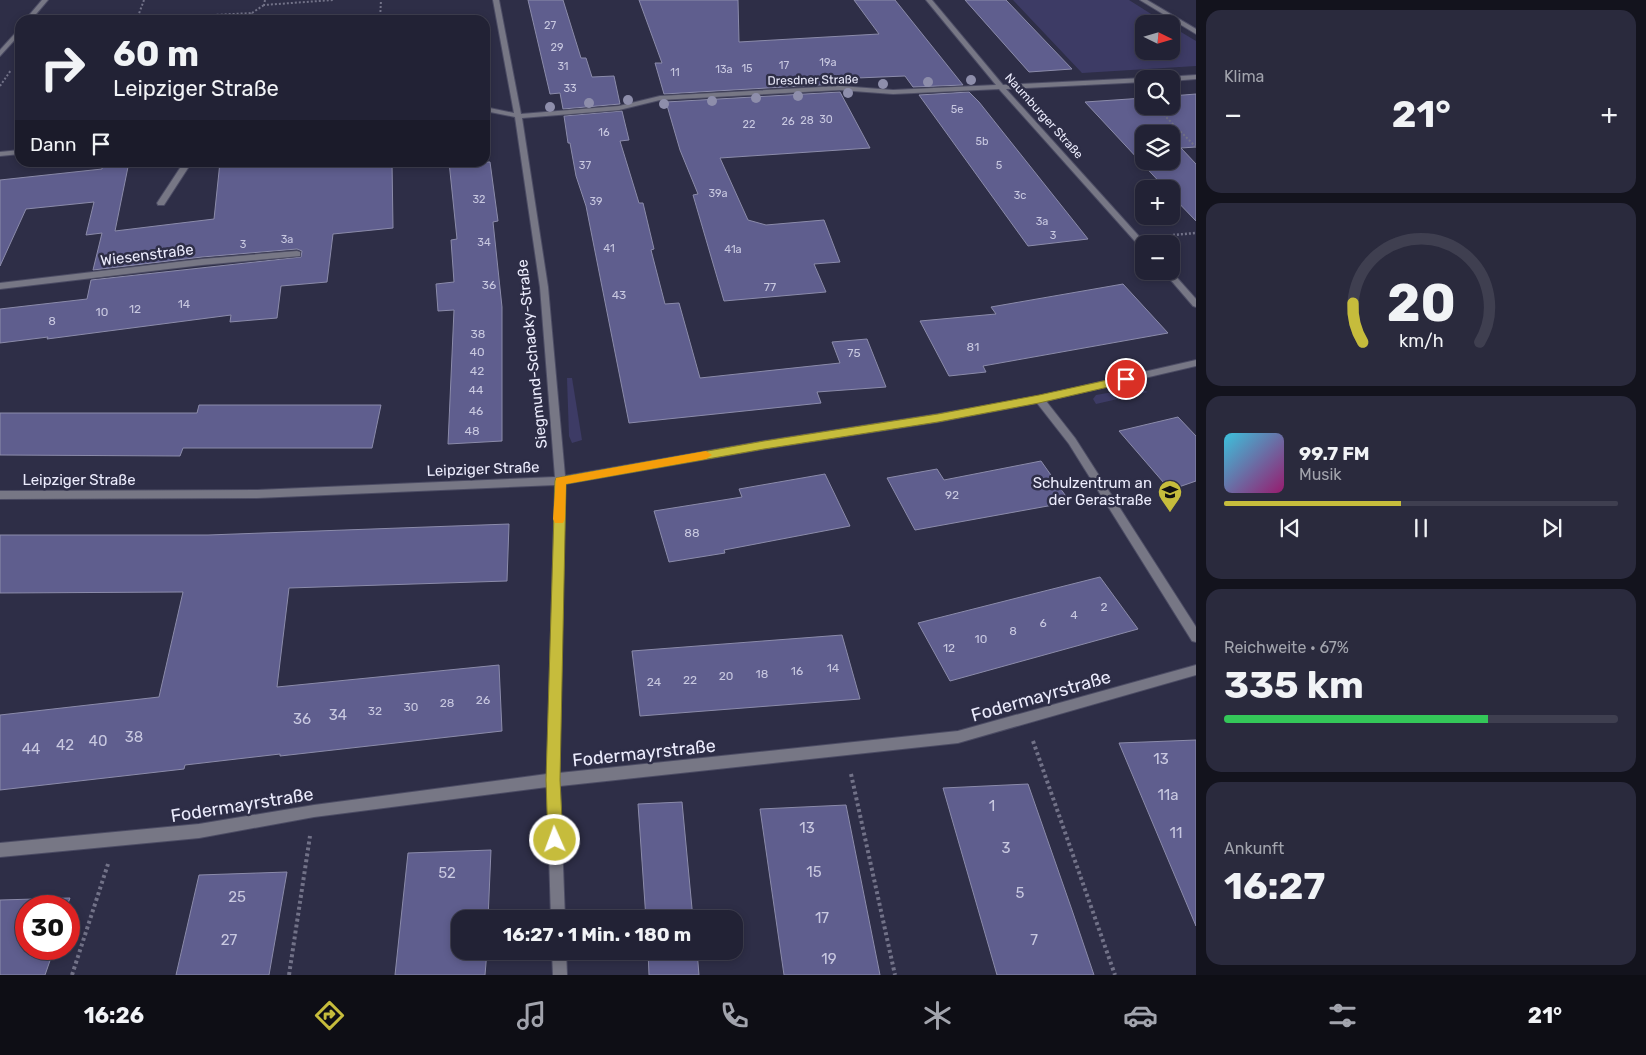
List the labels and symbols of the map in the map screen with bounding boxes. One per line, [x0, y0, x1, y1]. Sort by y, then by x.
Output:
north arrow [1135, 15, 1180, 60]
house number: 27 [544, 19, 556, 32]
house number: 29 [551, 41, 563, 54]
house number: 19a [819, 56, 837, 69]
house number: 17 [779, 59, 790, 72]
house number: 31 [557, 60, 569, 73]
house number: 15 [741, 62, 753, 75]
house number: 13a [715, 63, 733, 76]
house number: 11 [670, 66, 680, 79]
street label: Naumburger Straße [1002, 71, 1086, 162]
street label: Dresdner Straße [767, 72, 859, 88]
house number: 33 [563, 82, 577, 95]
house number: 5e [951, 103, 963, 116]
house number: 30 [819, 113, 833, 126]
house number: 28 [800, 114, 814, 127]
house number: 26 [781, 115, 795, 128]
house number: 22 [743, 118, 755, 131]
house number: 16 [598, 126, 610, 139]
house number: 5b [975, 135, 989, 148]
house number: 37 [579, 159, 591, 172]
house number: 5 [996, 159, 1003, 172]
house number: 39a [708, 187, 728, 200]
house number: 3c [1014, 189, 1026, 202]
house number: 32 [472, 193, 486, 206]
house number: 39 [589, 195, 603, 208]
house number: 3a [1036, 215, 1048, 228]
house number: 3 [1050, 229, 1057, 242]
house number: 3a [281, 233, 293, 246]
house number: 34 [477, 236, 491, 249]
house number: 3 [240, 238, 247, 251]
street label: Wiesenstraße [99, 240, 195, 270]
house number: 41 [603, 242, 615, 255]
house number: 41a [724, 243, 742, 256]
street label: Siegmund-Schacky-Straße [513, 259, 551, 449]
house number: 36 [482, 278, 496, 292]
house number: 77 [764, 280, 776, 294]
house number: 43 [612, 288, 626, 302]
house number: 14 [178, 297, 191, 311]
house number: 12 [129, 302, 141, 316]
house number: 10 [96, 305, 108, 319]
house number: 8 [48, 314, 56, 328]
house number: 38 [471, 327, 485, 341]
house number: 81 [967, 340, 979, 354]
house number: 40 [469, 345, 485, 359]
house number: 75 [847, 346, 861, 360]
pin [1105, 358, 1147, 400]
house number: 42 [470, 364, 484, 378]
house number: 44 [469, 383, 484, 397]
house number: 46 [469, 404, 483, 418]
house number: 48 [464, 424, 480, 438]
street label: Leipziger Straße [426, 458, 540, 480]
street label: Leipziger Straße [22, 471, 136, 489]
place label: Schulzentrum an der Gerastraße [1033, 474, 1152, 509]
school or university icon: Schulzentrum an der Gerastraße [1157, 479, 1183, 513]
house number: 92 [945, 488, 959, 502]
house number: 88 [684, 526, 700, 540]
house number: 2 [1100, 600, 1108, 614]
house number: 4 [1070, 608, 1078, 622]
house number: 6 [1039, 616, 1047, 630]
house number: 8 [1009, 624, 1017, 638]
house number: 10 [975, 632, 987, 646]
house number: 12 [943, 641, 955, 655]
house number: 14 [827, 661, 840, 675]
house number: 16 [791, 664, 803, 678]
street label: Fodermayrstraße [969, 666, 1113, 726]
house number: 18 [756, 667, 768, 681]
house number: 20 [719, 669, 733, 683]
house number: 22 [683, 673, 697, 687]
house number: 24 [647, 675, 662, 689]
house number: 26 [476, 693, 490, 707]
house number: 28 [440, 696, 454, 710]
house number: 30 [404, 700, 418, 714]
house number: 32 [368, 704, 382, 718]
house number: 34 [329, 706, 347, 724]
house number: 36 [293, 710, 311, 728]
house number: 38 [125, 728, 143, 746]
house number: 40 [89, 732, 107, 750]
street label: Fodermayrstraße [571, 735, 717, 771]
house number: 42 [56, 736, 74, 754]
house number: 44 [22, 740, 40, 758]
house number: 13 [1153, 750, 1169, 768]
street label: Fodermayrstraße [169, 783, 315, 827]
house number: 11a [1157, 786, 1179, 804]
house number: 1 [989, 797, 995, 815]
position arrow [528, 813, 580, 865]
house number: 13 [799, 819, 815, 837]
house number: 11 [1170, 824, 1182, 842]
house number: 3 [1001, 839, 1011, 857]
house number: 15 [806, 863, 822, 881]
house number: 52 [438, 864, 456, 882]
house number: 5 [1016, 884, 1025, 902]
house number: 25 [228, 888, 246, 906]
speed limit sign: 30 [15, 895, 80, 960]
house number: 17 [815, 909, 829, 927]
house number: 27 [221, 931, 238, 949]
house number: 7 [1030, 931, 1038, 949]
house number: 19 [821, 950, 837, 968]

